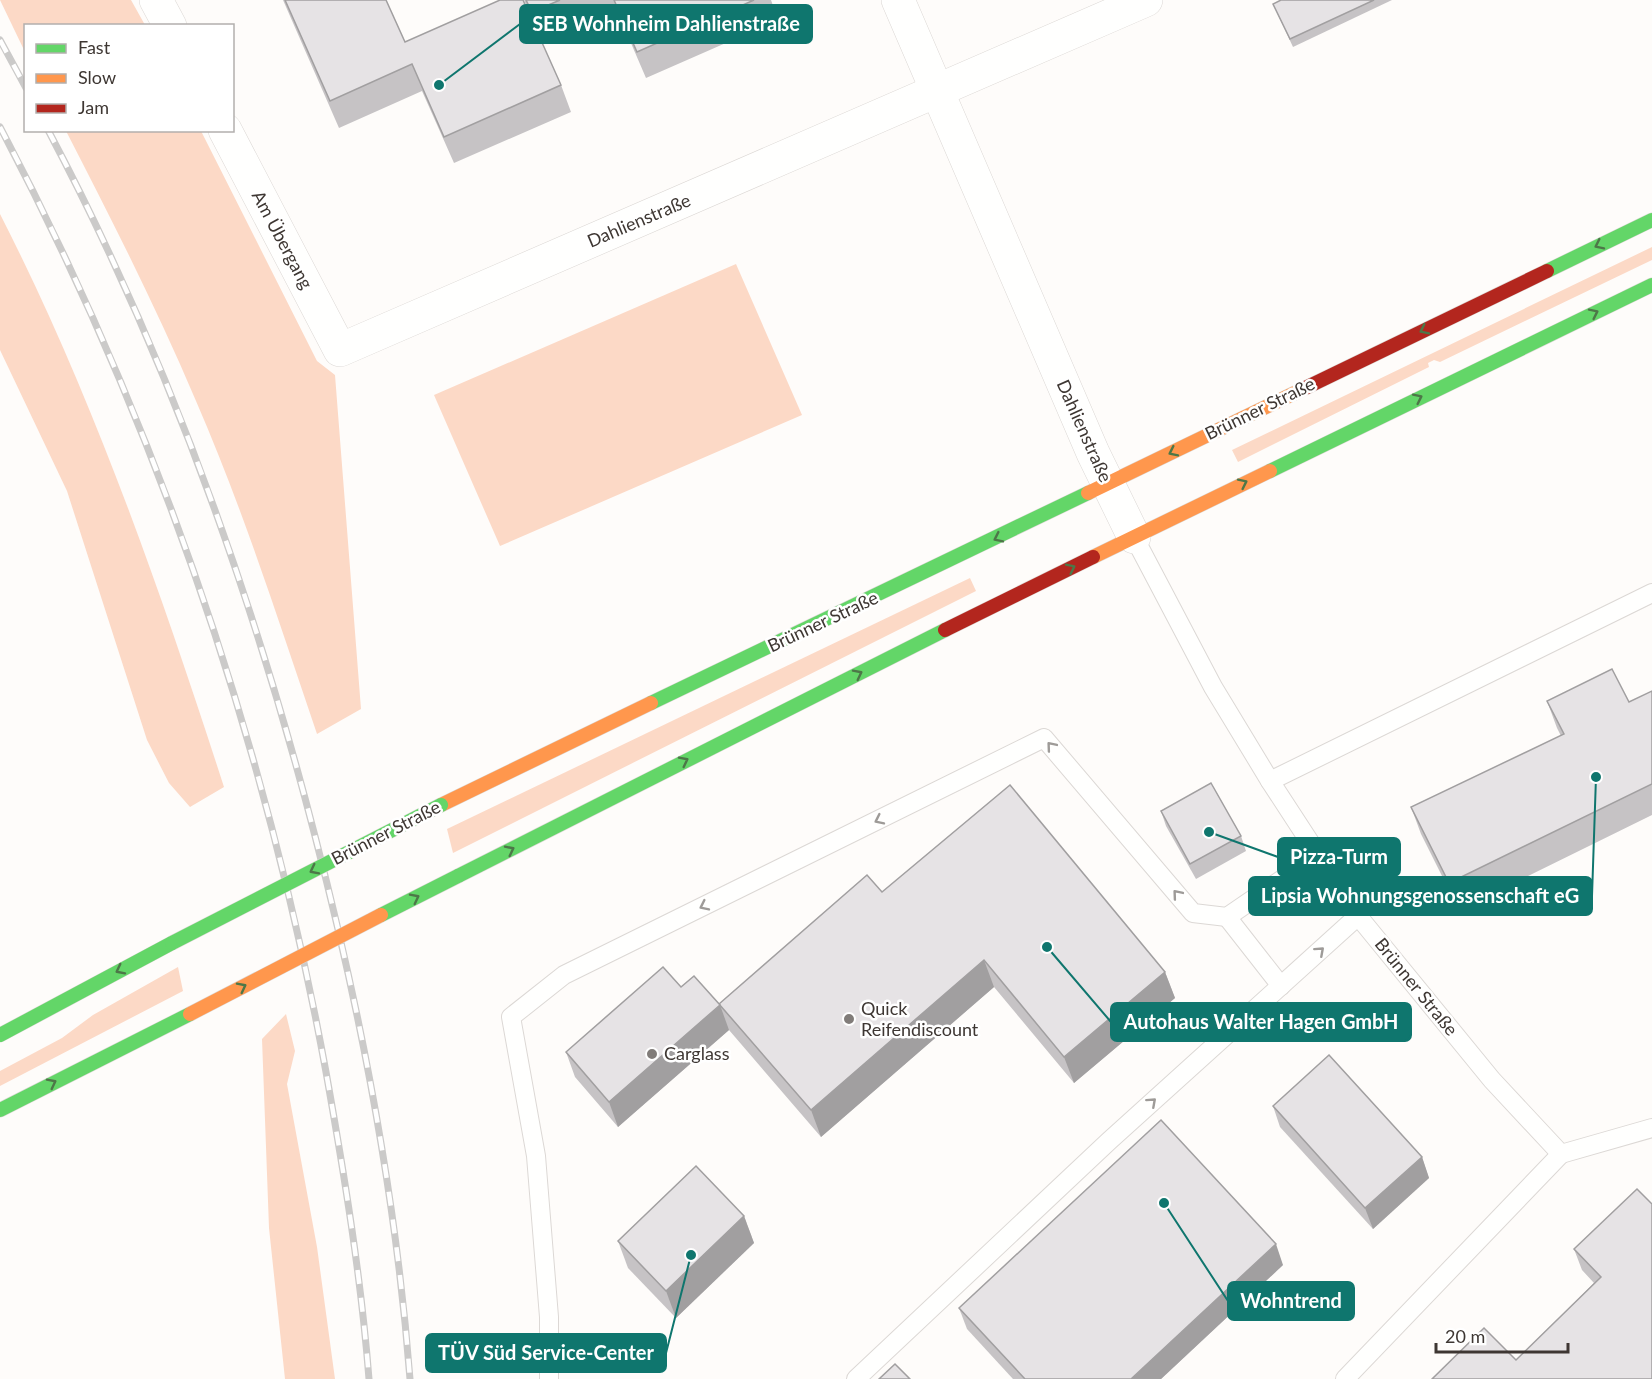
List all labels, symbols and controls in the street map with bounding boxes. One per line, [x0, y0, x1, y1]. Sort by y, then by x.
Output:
callout: SEB Wohnheim Dahlienstraße [520, 5, 812, 43]
text: SEB Wohnheim Dahlienstraße [532, 11, 800, 35]
legend [24, 24, 234, 132]
text: Fast [78, 36, 111, 58]
text: Slow [78, 66, 116, 88]
text: Jam [78, 96, 109, 118]
street label: Am Übergang [248, 187, 318, 292]
street label: Dahlienstraße [584, 188, 694, 252]
one-way arrow [1595, 238, 1606, 250]
one-way arrow [1588, 309, 1599, 321]
one-way arrow [1419, 323, 1430, 334]
street label: Brünner Straße [1201, 372, 1318, 444]
street label: Dahlienstraße [1052, 376, 1117, 485]
one-way arrow [1412, 393, 1423, 405]
one-way arrow [1168, 445, 1179, 457]
one-way arrow [1236, 479, 1247, 490]
one-way arrow [993, 531, 1004, 542]
one-way arrow [1064, 564, 1075, 576]
street label: Brünner Straße [764, 586, 881, 656]
one-way arrow [852, 669, 863, 681]
one-way arrow [1047, 742, 1058, 753]
one-way arrow [678, 757, 688, 768]
street label: Brünner Straße [327, 795, 444, 869]
one-way arrow [874, 813, 885, 824]
callout: Pizza-Turm [1278, 838, 1400, 876]
text: Pizza-Turm [1290, 844, 1388, 868]
one-way arrow [504, 845, 515, 857]
one-way arrow [309, 863, 320, 875]
callout: Lipsia Wohnungsgenossenschaft eG [1249, 877, 1592, 915]
text: Lipsia Wohnungsgenossenschaft eG [1261, 883, 1579, 907]
one-way arrow [1173, 890, 1184, 901]
one-way arrow [409, 894, 420, 905]
one-way arrow [699, 899, 710, 911]
street label: Brünner Straße [1371, 933, 1463, 1040]
one-way arrow [1313, 947, 1324, 958]
one-way arrow [115, 962, 126, 974]
one-way arrow [235, 983, 246, 994]
place label: Quick Reifendiscount [861, 997, 979, 1040]
callout: Autohaus Walter Hagen GmbH [1111, 1003, 1411, 1041]
text: Autohaus Walter Hagen GmbH [1123, 1009, 1398, 1033]
marker: Quick Reifendiscount [842, 1012, 856, 1026]
place label: Carglass [664, 1042, 730, 1064]
marker: Carglass [645, 1047, 659, 1061]
one-way arrow [46, 1079, 57, 1091]
one-way arrow [1145, 1098, 1156, 1109]
callout: Wohntrend [1228, 1282, 1354, 1320]
text: Wohntrend [1240, 1288, 1342, 1312]
scale bar [1436, 1316, 1568, 1354]
text: 20 m [1445, 1325, 1485, 1347]
callout: TÜV Süd Service-Center [426, 1334, 666, 1372]
text: TÜV Süd Service-Center [438, 1340, 654, 1364]

